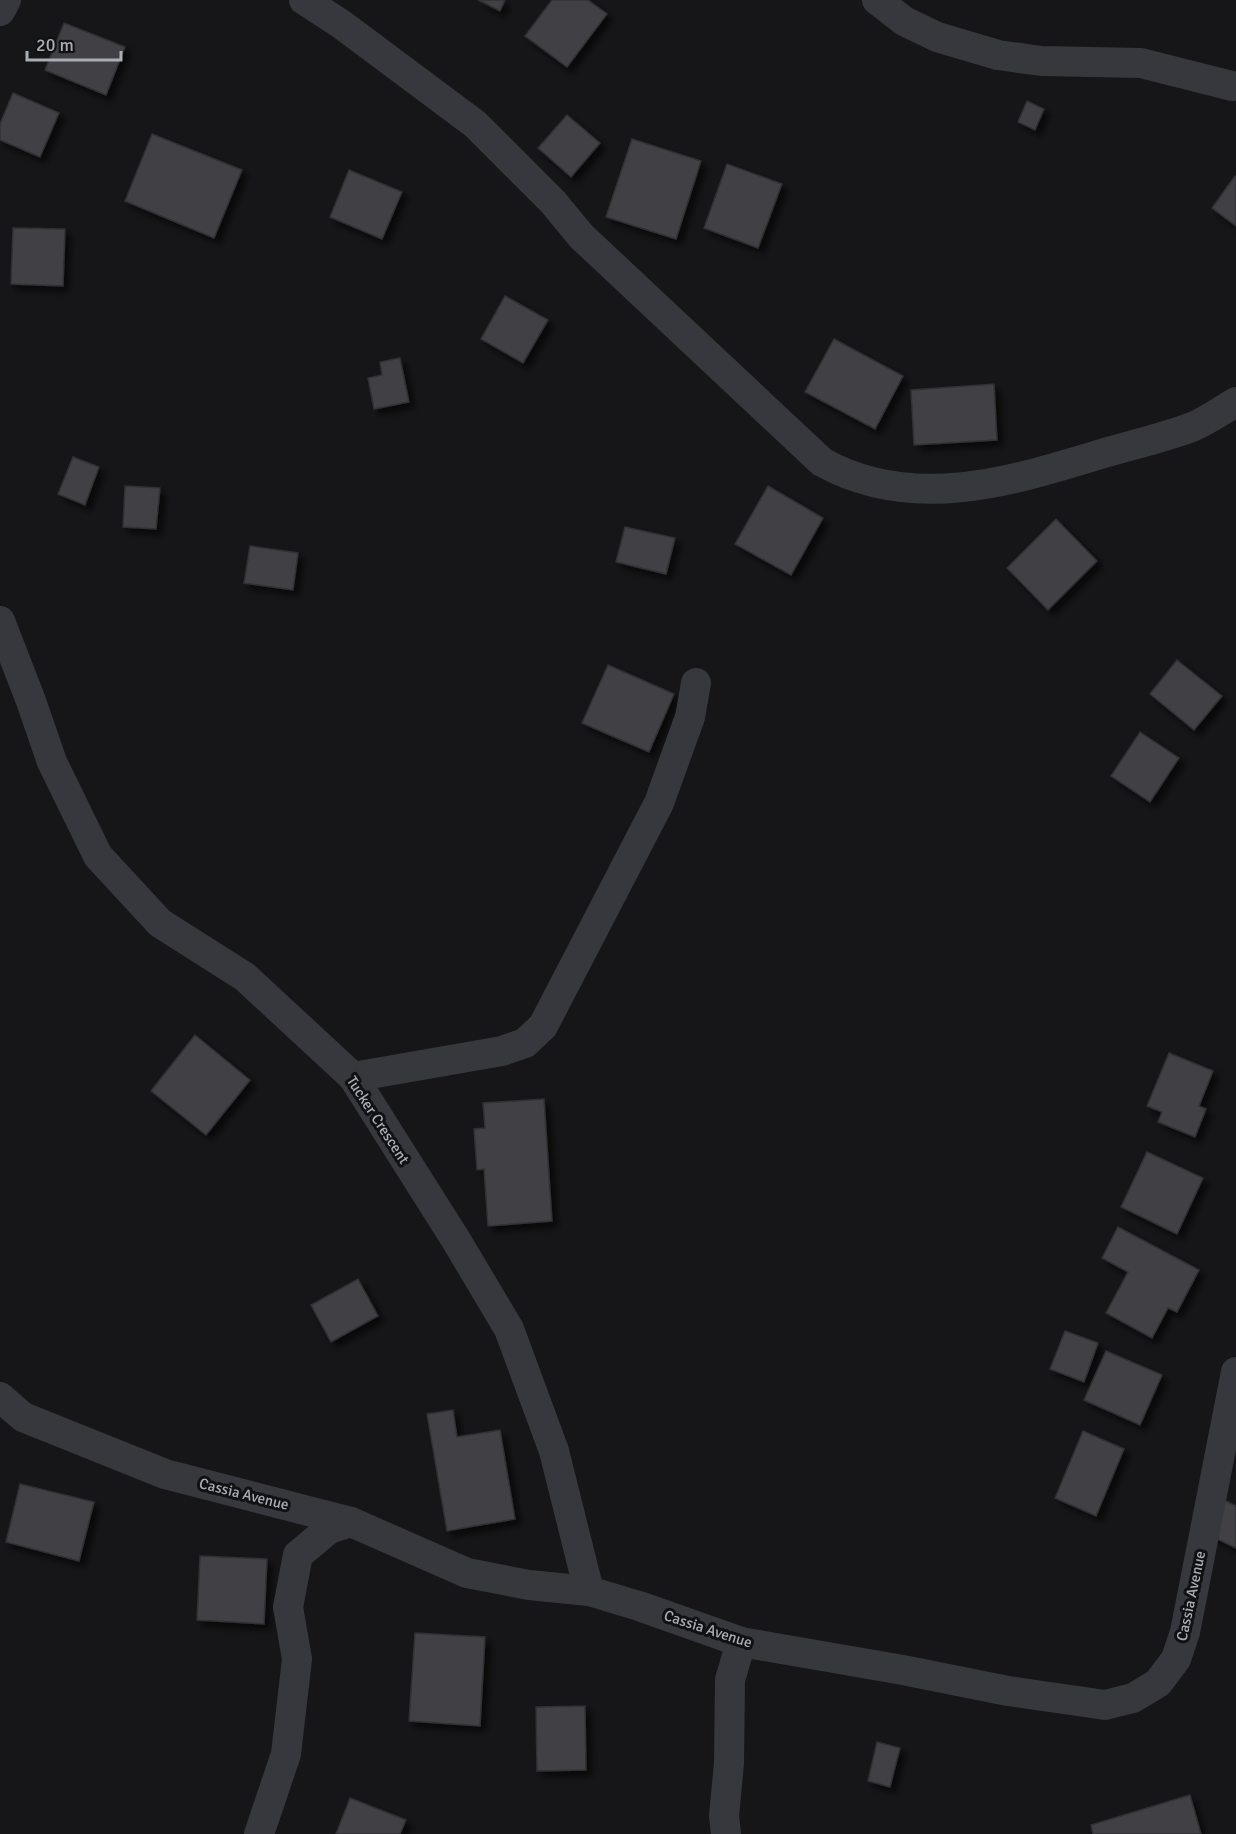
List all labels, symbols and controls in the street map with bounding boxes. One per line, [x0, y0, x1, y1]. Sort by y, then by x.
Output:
scale bar [27, 24, 122, 62]
text: 20 m [36, 34, 74, 56]
street label: Tucker Crescent [343, 1073, 413, 1167]
street label: Cassia Avenue [197, 1474, 291, 1514]
street label: Cassia Avenue [1173, 1549, 1209, 1643]
street label: Cassia Avenue [662, 1606, 754, 1652]

